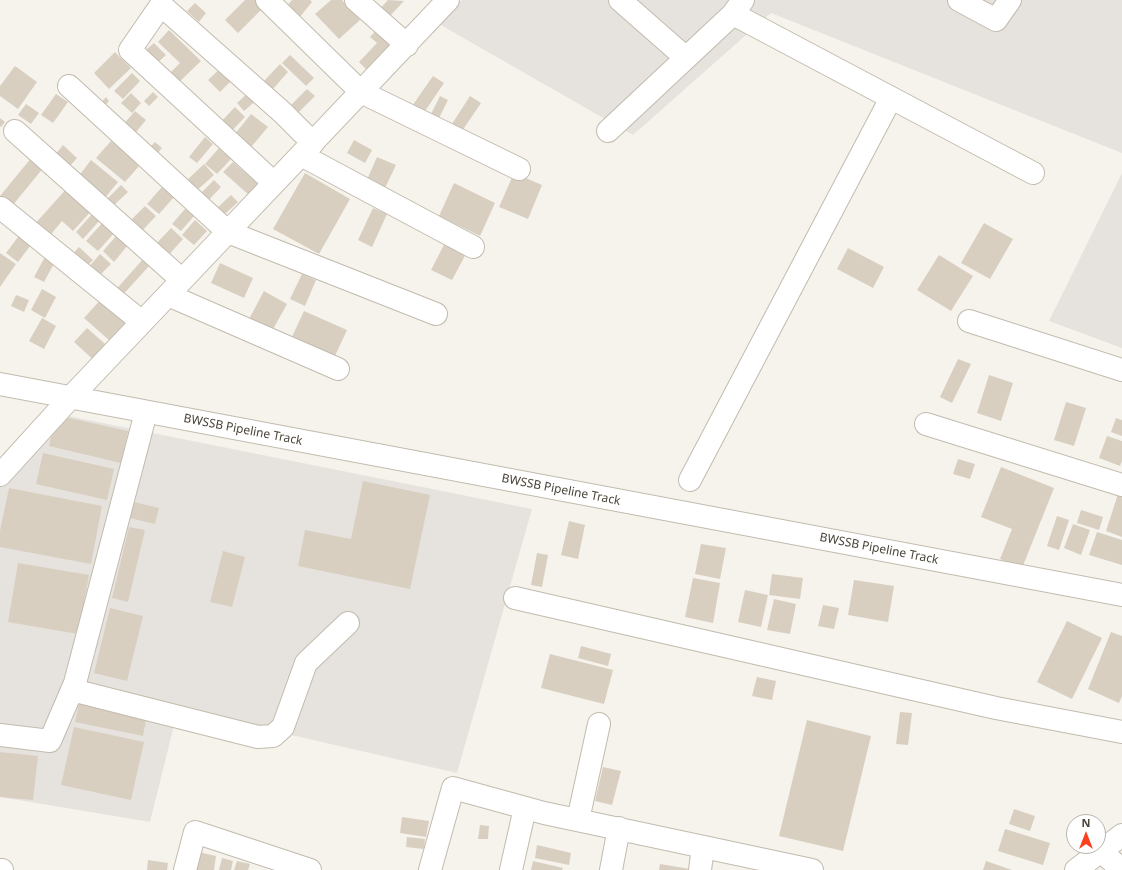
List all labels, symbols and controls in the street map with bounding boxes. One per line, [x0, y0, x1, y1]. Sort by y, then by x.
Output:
street label: BWSSB Pipeline Track [182, 411, 304, 449]
street label: BWSSB Pipeline Track [500, 471, 622, 509]
street label: BWSSB Pipeline Track [818, 530, 940, 568]
north arrow [1066, 814, 1106, 854]
text: N [1082, 815, 1090, 830]

